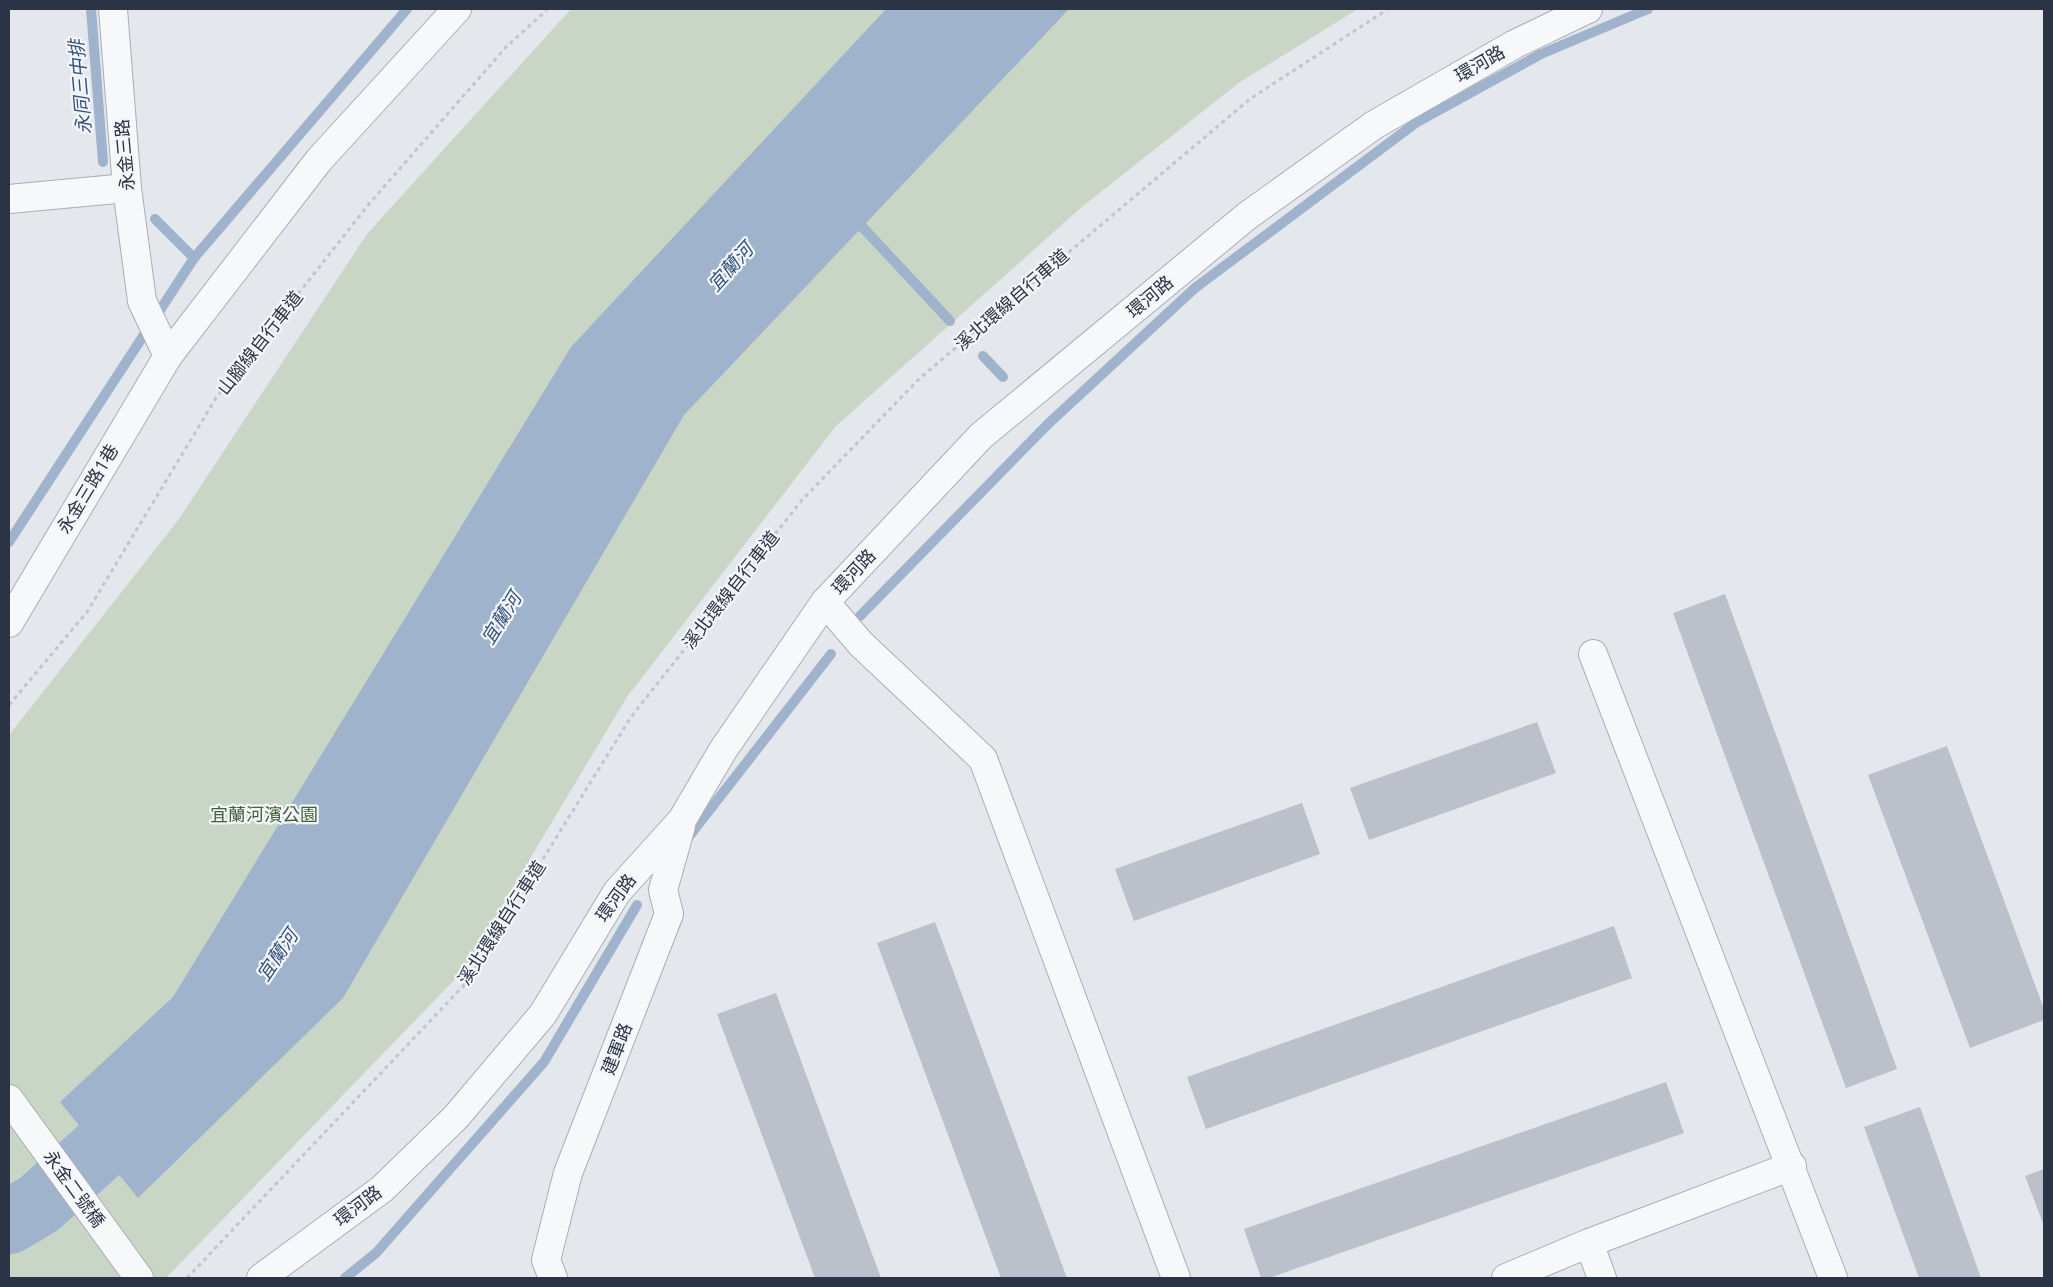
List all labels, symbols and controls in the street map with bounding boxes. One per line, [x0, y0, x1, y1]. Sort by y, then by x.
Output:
water label: 永同三中排 [63, 36, 97, 135]
street label: 環河路 [1450, 39, 1509, 87]
street label: 永金三路 [109, 118, 139, 192]
water label: 宜蘭河 [701, 234, 761, 297]
street label: 溪北環線自行車道 [949, 243, 1074, 356]
street label: 環河路 [1121, 270, 1178, 323]
street label: 山腳線自行車道 [211, 285, 307, 399]
street label: 永金三路1巷 [51, 439, 123, 538]
street label: 溪北環線自行車道 [676, 525, 784, 654]
street label: 環河路 [826, 543, 880, 599]
water label: 宜蘭河 [475, 584, 529, 649]
park label: 宜蘭河濱公園 [210, 802, 318, 826]
street label: 溪北環線自行車道 [452, 856, 550, 989]
street label: 環河路 [590, 869, 641, 926]
water label: 宜蘭河 [250, 921, 306, 986]
street label: 建軍路 [595, 1019, 637, 1078]
street label: 永金二號橋 [39, 1145, 111, 1232]
street label: 環河路 [329, 1179, 386, 1231]

